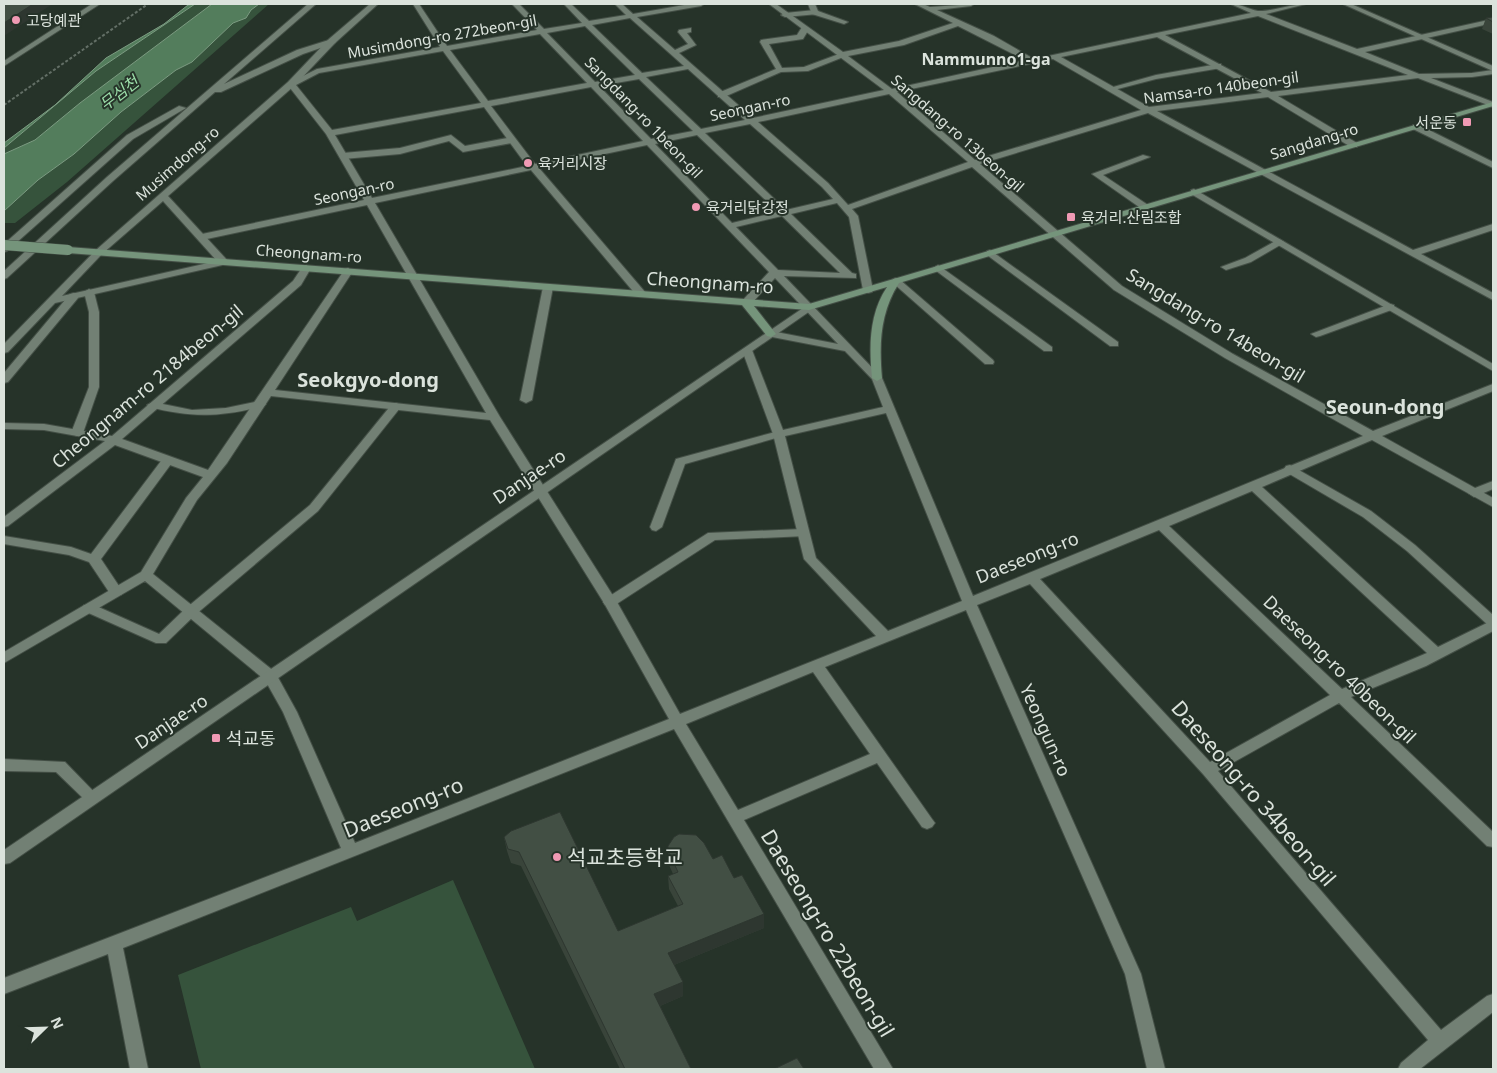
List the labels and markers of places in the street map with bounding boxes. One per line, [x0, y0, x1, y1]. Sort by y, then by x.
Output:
place label: 고당예관 [26, 10, 81, 30]
marker: 고당예관 [10, 14, 22, 26]
place label: 서운동 [1416, 112, 1457, 132]
marker: 서운동 [1461, 116, 1473, 128]
place label: 육거리시장 [538, 153, 607, 173]
marker: 육거리시장 [522, 157, 534, 169]
place label: 육거리닭강정 [706, 197, 789, 217]
marker: 육거리닭강정 [690, 201, 702, 213]
place label: 육거리.산림조합 [1081, 207, 1182, 227]
marker: 육거리.산림조합 [1065, 211, 1077, 223]
place label: 석교동 [226, 726, 276, 750]
marker: 석교동 [210, 732, 222, 744]
place label: 석교초등학교 [567, 843, 683, 871]
marker: 석교초등학교 [551, 851, 563, 863]

